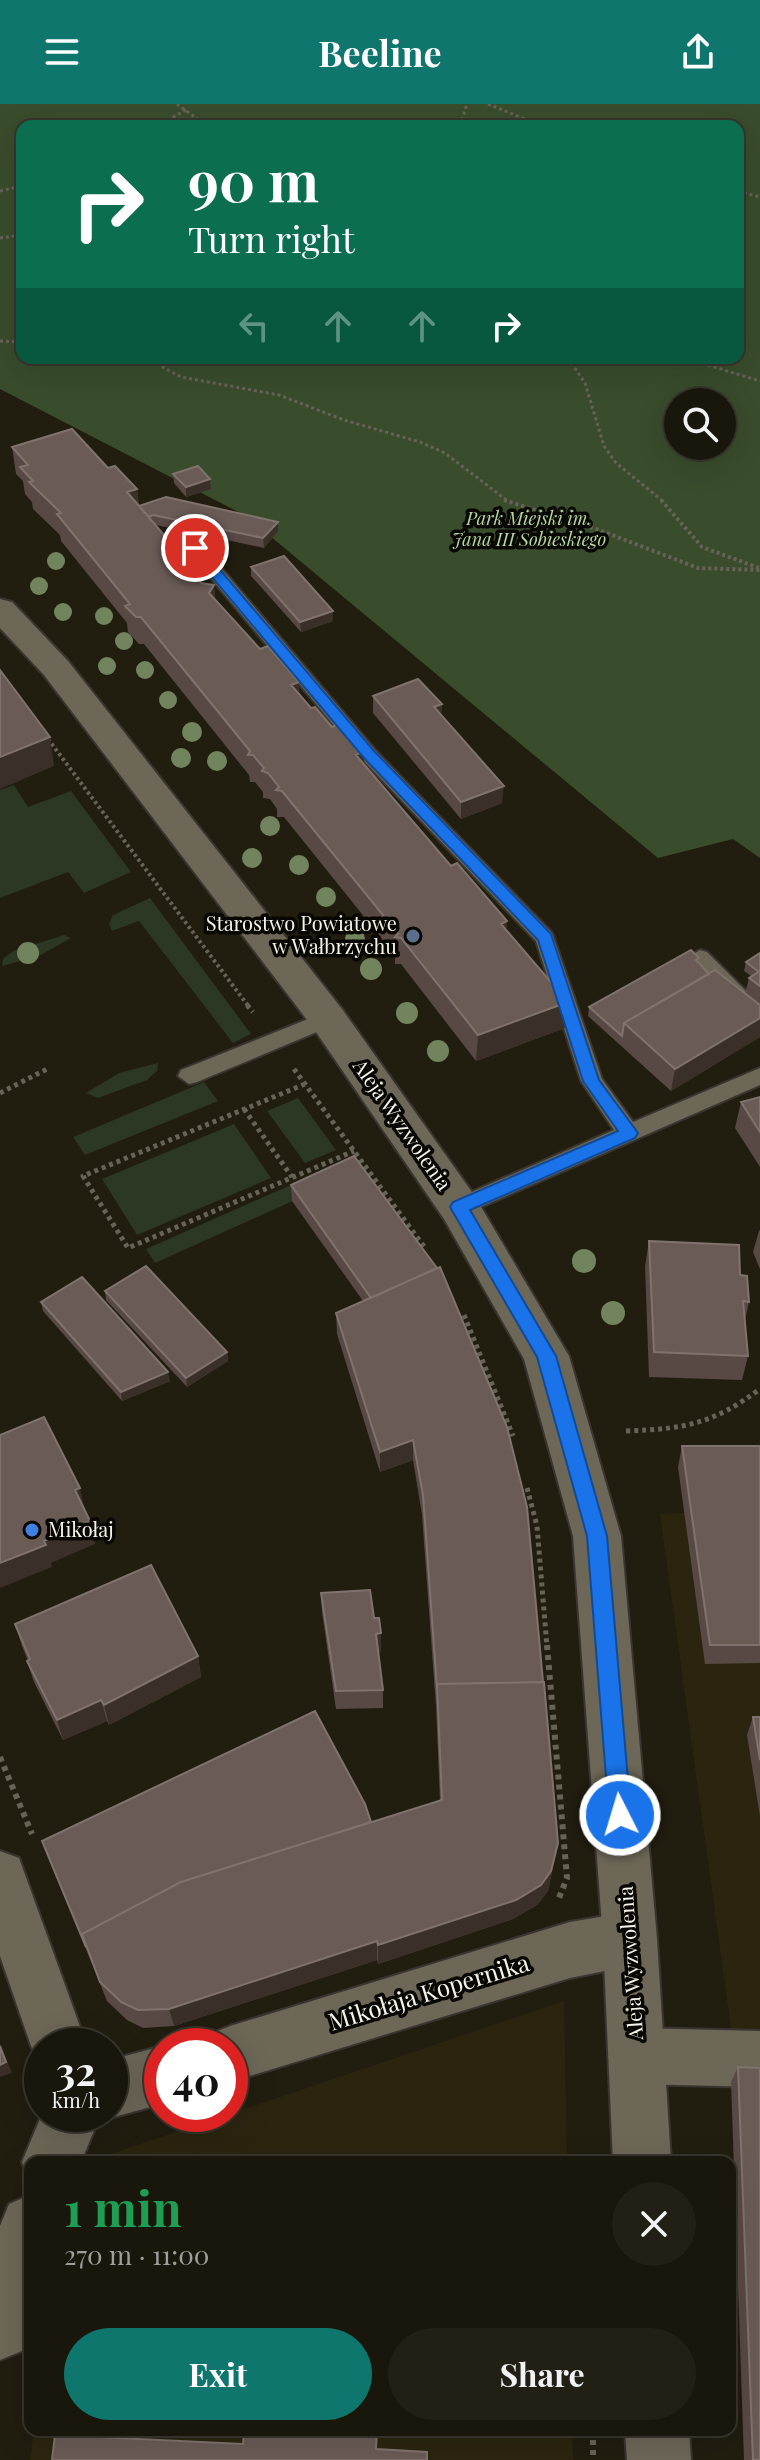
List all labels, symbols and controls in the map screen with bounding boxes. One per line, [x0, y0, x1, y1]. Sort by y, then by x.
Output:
text: Beeline [318, 28, 442, 76]
icon: menu [40, 30, 84, 74]
icon: share [676, 30, 720, 74]
text: 90 m [188, 142, 319, 217]
icon: right [56, 152, 160, 256]
text: Turn right [188, 214, 355, 262]
icon: left [232, 304, 276, 348]
icon: ahead [316, 304, 360, 348]
icon: ahead [400, 304, 444, 348]
icon: right [484, 304, 528, 348]
map controls [664, 388, 736, 460]
button: search [664, 388, 736, 460]
park label: Park Miejski im. Jana III Sobieskiego [452, 506, 606, 551]
pin [161, 514, 229, 582]
icon: arrive [173, 526, 217, 570]
place label: Starostwo Powiatowe w Wałbrzychu [206, 909, 397, 959]
marker: Starostwo Powiatowe w Wałbrzychu [404, 927, 422, 945]
street label: Aleja Wyzwolenia [347, 1052, 459, 1195]
place label: Mikołaj [48, 1515, 114, 1542]
marker: Mikołaj [23, 1521, 41, 1539]
position arrow [578, 1773, 662, 1857]
street label: Aleja Wyzwolenia [611, 1885, 648, 2042]
street label: Mikołaja Kopernika [324, 1945, 533, 2037]
speed limit sign: 40 [144, 2028, 248, 2132]
text: 32 [56, 2043, 96, 2096]
text: km/h [52, 2086, 100, 2113]
text: 1 min [64, 2175, 182, 2239]
button: close [612, 2182, 696, 2266]
text: 270 m · 11:00 [64, 2237, 209, 2272]
button: Exit [64, 2328, 372, 2420]
button: Share [388, 2328, 696, 2420]

